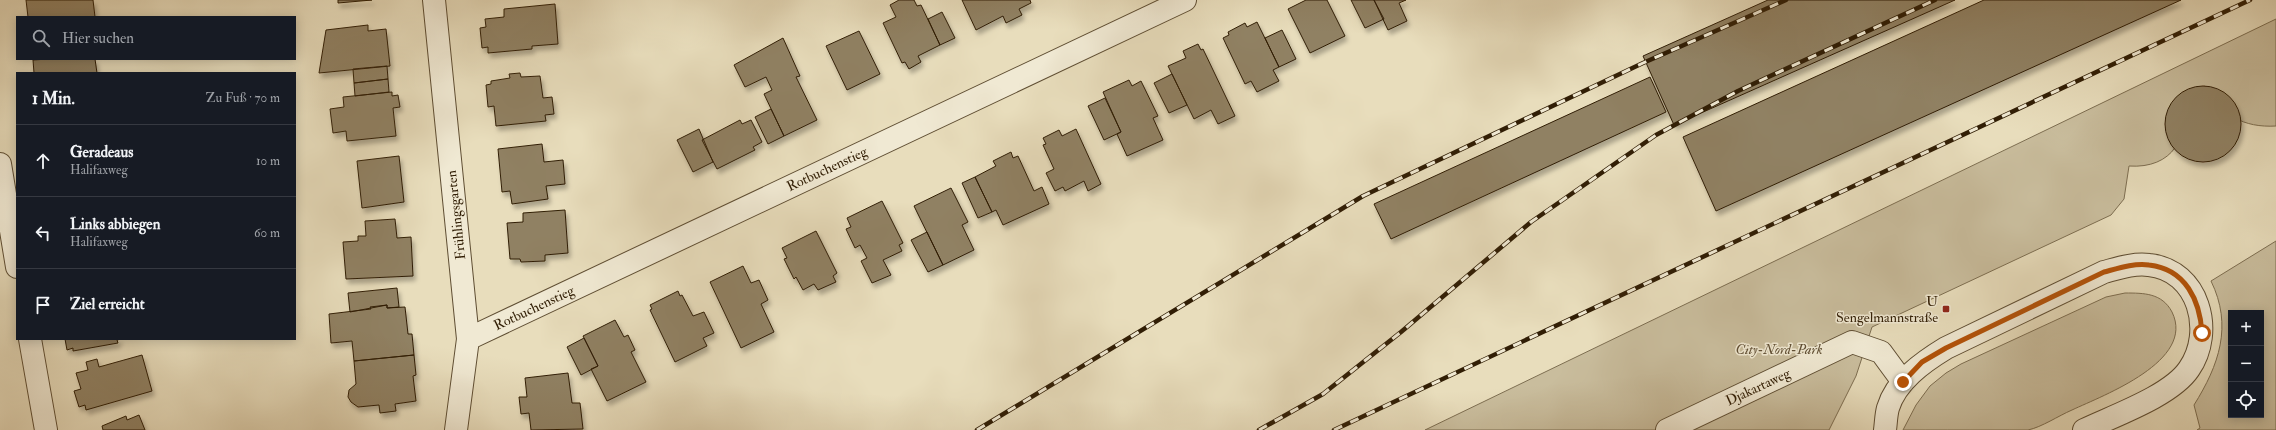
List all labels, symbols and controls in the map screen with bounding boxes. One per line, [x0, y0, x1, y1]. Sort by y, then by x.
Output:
search box [16, 16, 296, 60]
icon: search [30, 27, 52, 49]
text: Hier suchen [62, 29, 134, 48]
text: 1 Min. [32, 88, 75, 109]
text: Zu Fuß · 70 m [206, 90, 280, 106]
street label: Rotbuchenstieg [784, 142, 871, 195]
text: Geradeaus [70, 143, 133, 162]
icon: ahead [32, 150, 54, 172]
text: 10 m [256, 153, 280, 169]
text: Halifaxweg [70, 162, 128, 178]
street label: Frühlingsgarten [443, 169, 469, 261]
text: Links abbiegen [70, 215, 160, 234]
icon: left [32, 222, 54, 244]
text: 60 m [254, 225, 280, 241]
text: Halifaxweg [70, 234, 128, 250]
street label: Rotbuchenstieg [491, 281, 578, 334]
place label: U Sengelmannstraße [1836, 293, 1938, 326]
icon: arrive [32, 294, 54, 316]
text: Ziel erreicht [70, 295, 145, 314]
marker: U Sengelmannstraße [1941, 304, 1951, 314]
map controls [2228, 310, 2264, 418]
button: + [2228, 310, 2264, 346]
route start [2193, 324, 2211, 342]
park label: City-Nord-Park [1735, 341, 1823, 358]
button: − [2228, 346, 2264, 382]
street label: Djakartaweg [1723, 364, 1794, 409]
route end [1894, 373, 1912, 391]
button: locate [2228, 382, 2264, 418]

